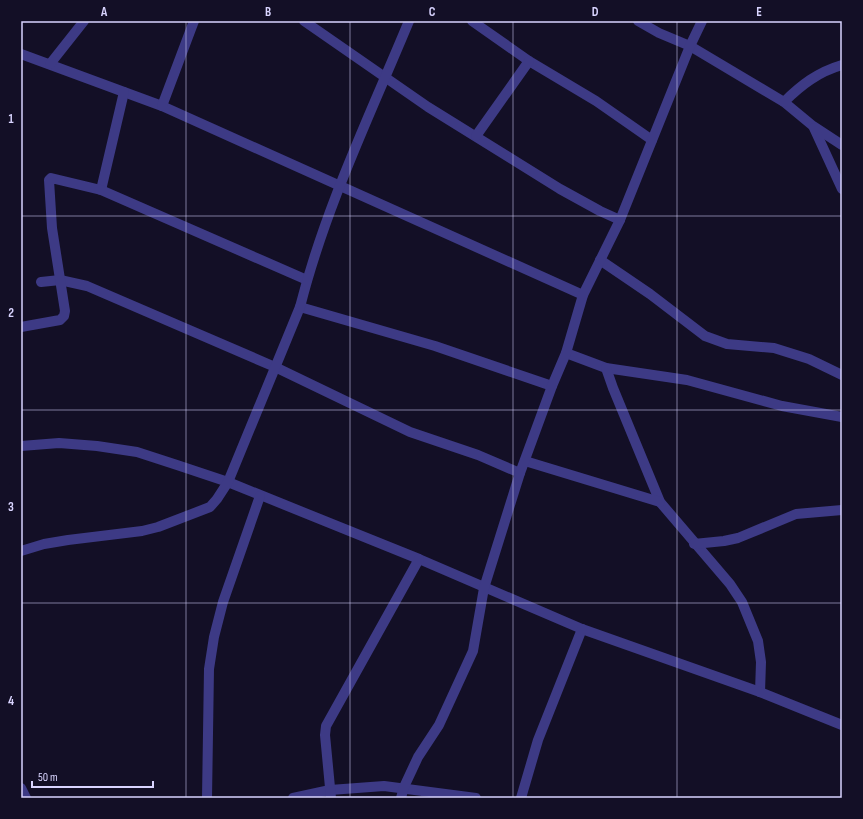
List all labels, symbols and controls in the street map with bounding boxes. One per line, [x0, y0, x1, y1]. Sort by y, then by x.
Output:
text: A [100, 4, 108, 20]
text: B [265, 4, 271, 20]
text: C [429, 4, 436, 20]
text: D [592, 4, 599, 20]
text: E [756, 4, 762, 20]
text: 1 [8, 111, 14, 127]
text: 2 [8, 305, 14, 321]
text: 3 [8, 499, 14, 515]
text: 4 [8, 693, 14, 709]
scale bar [32, 763, 153, 789]
text: 50 m [38, 770, 58, 785]

